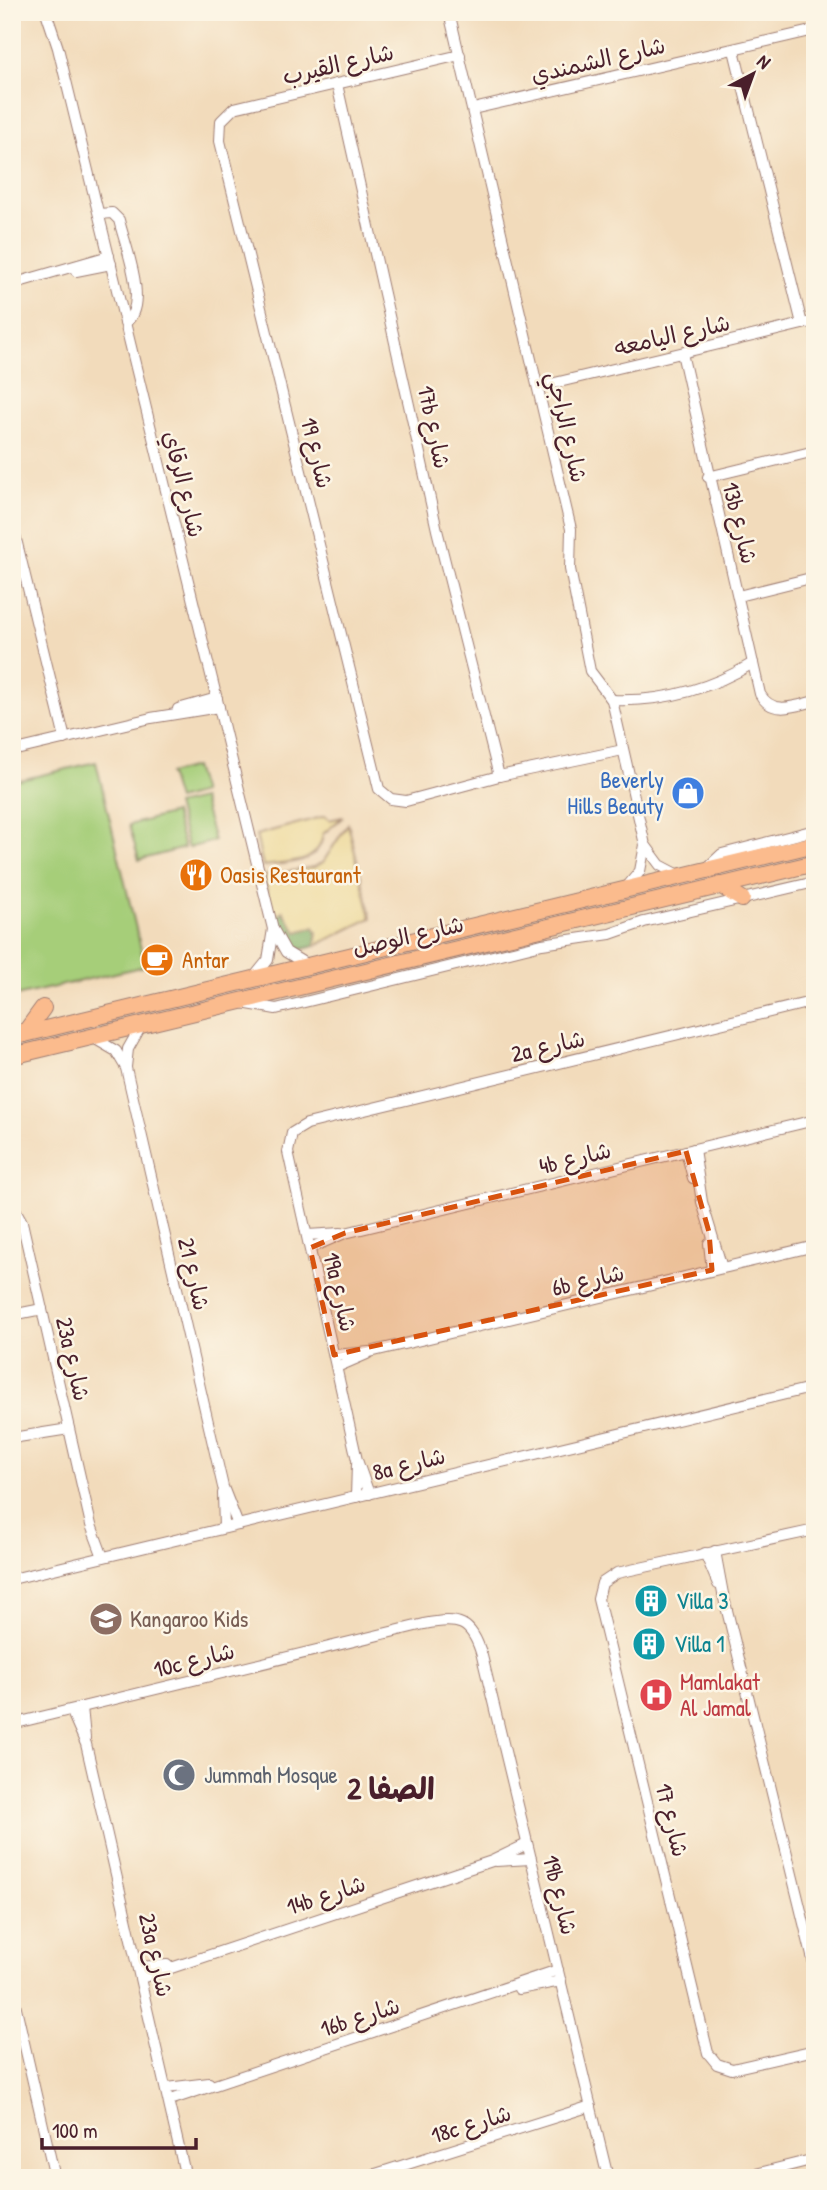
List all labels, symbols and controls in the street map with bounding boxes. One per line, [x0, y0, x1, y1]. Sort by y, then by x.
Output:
street label: شارع الشمندي [528, 29, 669, 92]
street label: شارع القيرب [279, 36, 397, 92]
north arrow [718, 38, 788, 108]
text: N [752, 48, 776, 74]
street label: شارع اليامعه [611, 306, 733, 364]
street label: شارع الراجي [534, 368, 595, 487]
street label: 17b شارع [410, 382, 458, 472]
street label: شارع 19 [293, 414, 341, 492]
street label: شارع الرقاي [154, 427, 213, 541]
street label: 13b شارع [714, 479, 766, 567]
place label: Beverly Hills Beauty [567, 764, 664, 821]
shop icon: Beverly Hills Beauty [669, 774, 707, 812]
restaurant icon: Oasis Restaurant [177, 856, 215, 894]
place label: Oasis Restaurant [220, 859, 362, 890]
street label: شارع الوصل [349, 908, 467, 964]
cafe icon: Antar [138, 941, 176, 979]
place label: Antar [182, 944, 230, 975]
street label: 2a شارع [508, 1022, 588, 1070]
street label: 4b شارع [536, 1134, 614, 1182]
street label: شارع 21 [170, 1234, 218, 1314]
street label: 19a شارع [315, 1249, 365, 1335]
street label: 6b شارع [548, 1256, 628, 1304]
street label: 23a شارع [48, 1314, 98, 1404]
street label: 8a شارع [369, 1440, 449, 1488]
building icon: Villa 3 [632, 1582, 670, 1620]
place label: Villa 3 [676, 1585, 729, 1616]
school or university icon: Kangaroo Kids [87, 1600, 125, 1638]
place label: Kangaroo Kids [130, 1603, 249, 1634]
building icon: Villa 1 [630, 1625, 668, 1663]
place label: Villa 1 [674, 1628, 725, 1659]
street label: 10c شارع [150, 1634, 238, 1686]
place label: Mamlakat Al Jamal [680, 1666, 761, 1723]
hospital icon: Mamlakat Al Jamal [637, 1676, 675, 1714]
mosque icon: Jummah Mosque [160, 1756, 198, 1794]
place label: Jummah Mosque [204, 1759, 338, 1790]
district label: الصفا 2 [347, 1768, 435, 1808]
street label: شارع 17 [647, 1780, 697, 1860]
street label: 19b شارع [535, 1852, 585, 1938]
street label: 14b شارع [282, 1867, 370, 1923]
street label: 23a شارع [131, 1910, 181, 2000]
street label: 16b شارع [316, 1989, 404, 2045]
street label: 18c شارع [427, 2097, 515, 2151]
scale bar [42, 2106, 196, 2150]
text: 100 m [52, 2116, 98, 2145]

